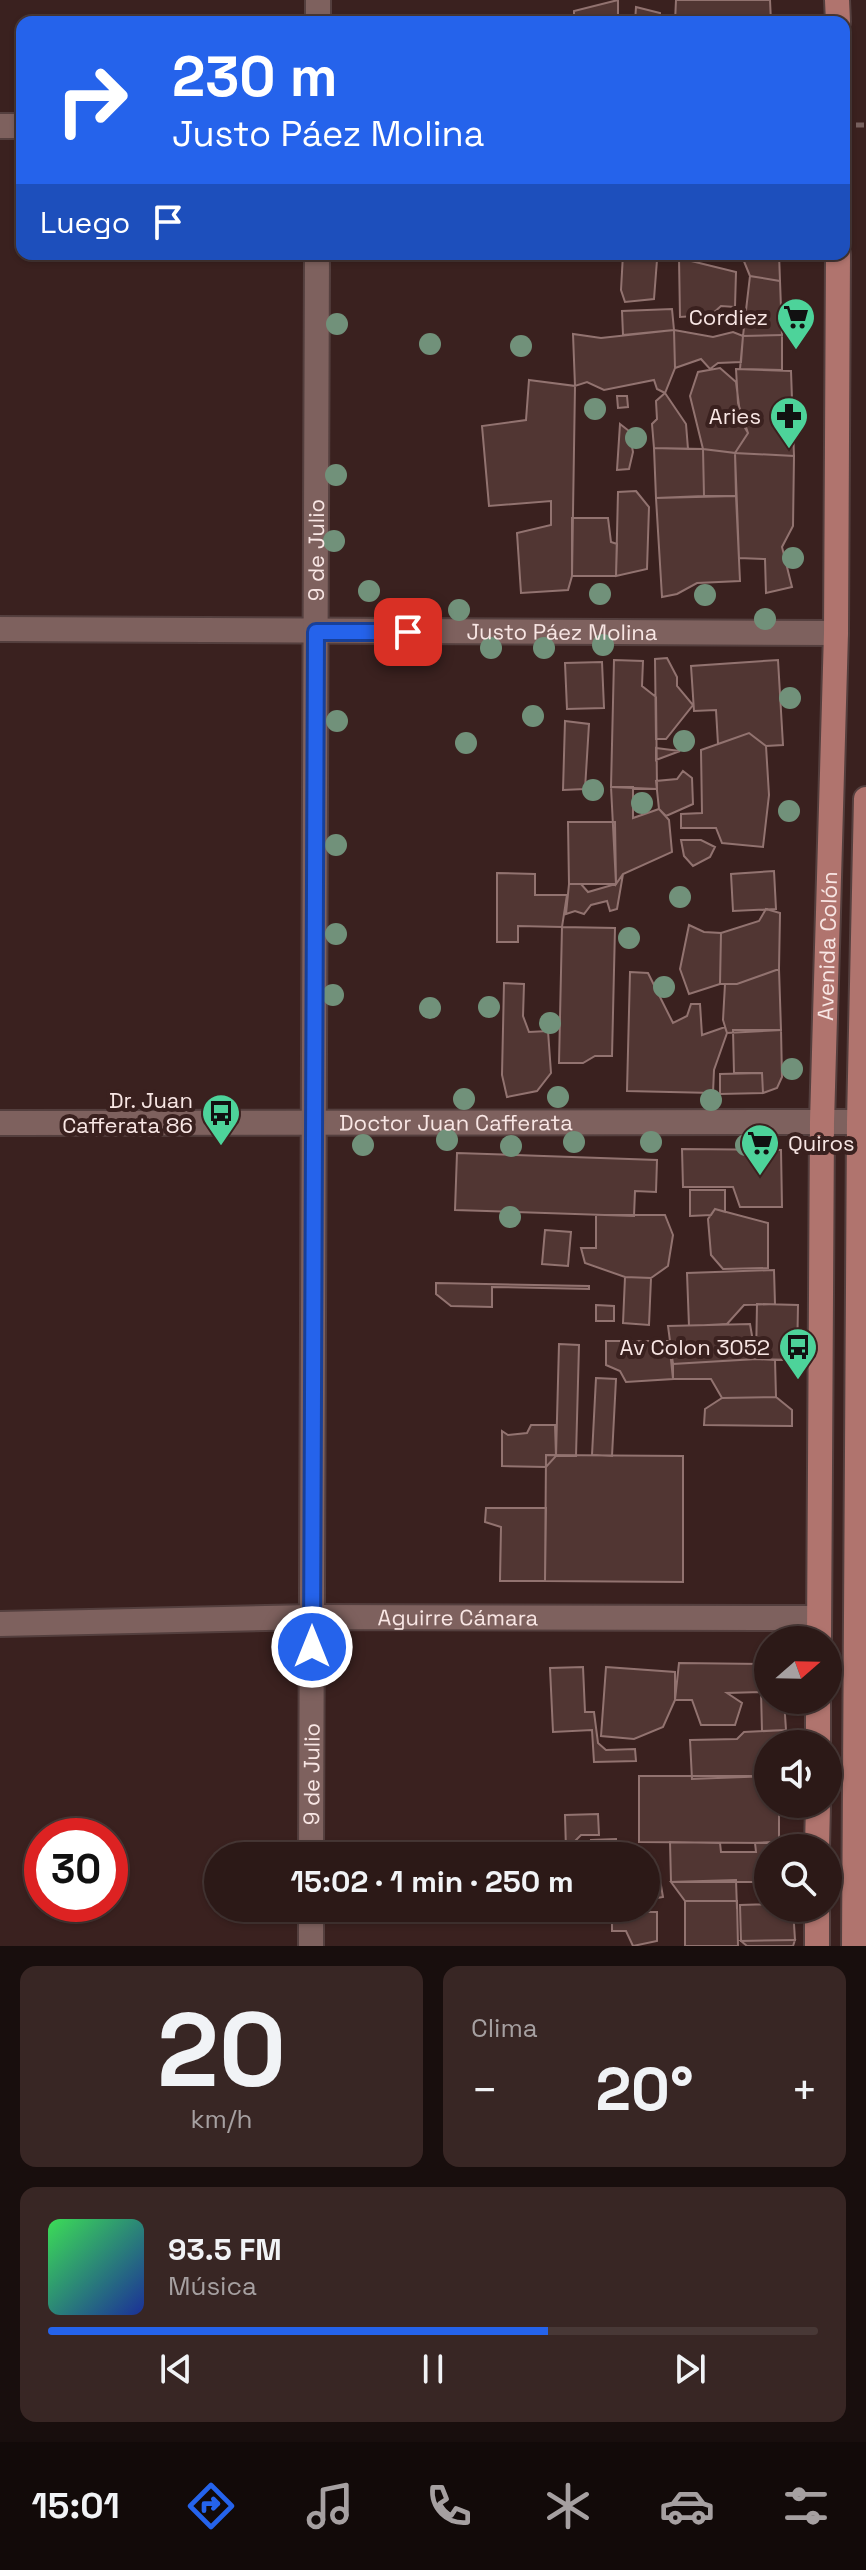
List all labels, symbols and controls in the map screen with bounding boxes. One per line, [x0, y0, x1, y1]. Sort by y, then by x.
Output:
text: 230 m [172, 41, 338, 112]
icon: right [40, 48, 144, 152]
text: Justo Páez Molina [172, 111, 484, 157]
icon: arrive [146, 200, 190, 244]
text: Luego [40, 203, 130, 242]
supermarket icon: Cordiez [775, 296, 817, 351]
place label: Cordiez [689, 303, 768, 331]
pharmacy icon: Aries [768, 395, 810, 450]
place label: Aries [709, 402, 761, 430]
street label: 9 de Julio [302, 499, 330, 601]
pin [374, 598, 442, 666]
icon: arrive [386, 610, 430, 654]
street label: Justo Páez Molina [466, 617, 658, 646]
street label: Avenida Colón [811, 871, 843, 1021]
place label: Dr. Juan Cafferata 86 [62, 1086, 193, 1139]
bus stop icon: Dr. Juan Cafferata 86 [200, 1092, 242, 1147]
street label: Doctor Juan Cafferata [339, 1108, 573, 1137]
supermarket icon: Quiros [739, 1122, 781, 1177]
place label: Quiros [788, 1129, 855, 1157]
bus stop icon: Av Colon 3052 [777, 1326, 819, 1381]
place label: Av Colon 3052 [620, 1333, 770, 1361]
street label: Aguirre Cámara [378, 1603, 539, 1631]
position arrow [270, 1605, 354, 1689]
north arrow [754, 1626, 842, 1714]
map controls [754, 1626, 842, 1922]
street label: 9 de Julio [297, 1723, 325, 1825]
button: sound [754, 1730, 842, 1818]
speed limit sign: 30 [24, 1818, 128, 1922]
button: search [754, 1834, 842, 1922]
text: 15:02 · 1 min · 250 m [290, 1862, 574, 1901]
text: 20 [157, 1984, 286, 2116]
text: Clima [471, 2011, 538, 2045]
text: 20° [595, 2051, 694, 2128]
text: − [471, 2062, 498, 2118]
text: + [791, 2062, 818, 2118]
text: km/h [191, 2102, 252, 2136]
text: 93.5 FM [168, 2230, 282, 2269]
text: Música [168, 2269, 257, 2303]
icon: previous [154, 2347, 198, 2391]
icon: pause [411, 2347, 455, 2391]
icon: next [668, 2347, 712, 2391]
icon: directions [183, 2478, 239, 2534]
icon: music [302, 2478, 358, 2534]
icon: phone [421, 2478, 477, 2534]
icon: climate [540, 2478, 596, 2534]
icon: car [659, 2478, 715, 2534]
icon: filters [778, 2478, 834, 2534]
text: 15:01 [32, 2483, 120, 2529]

